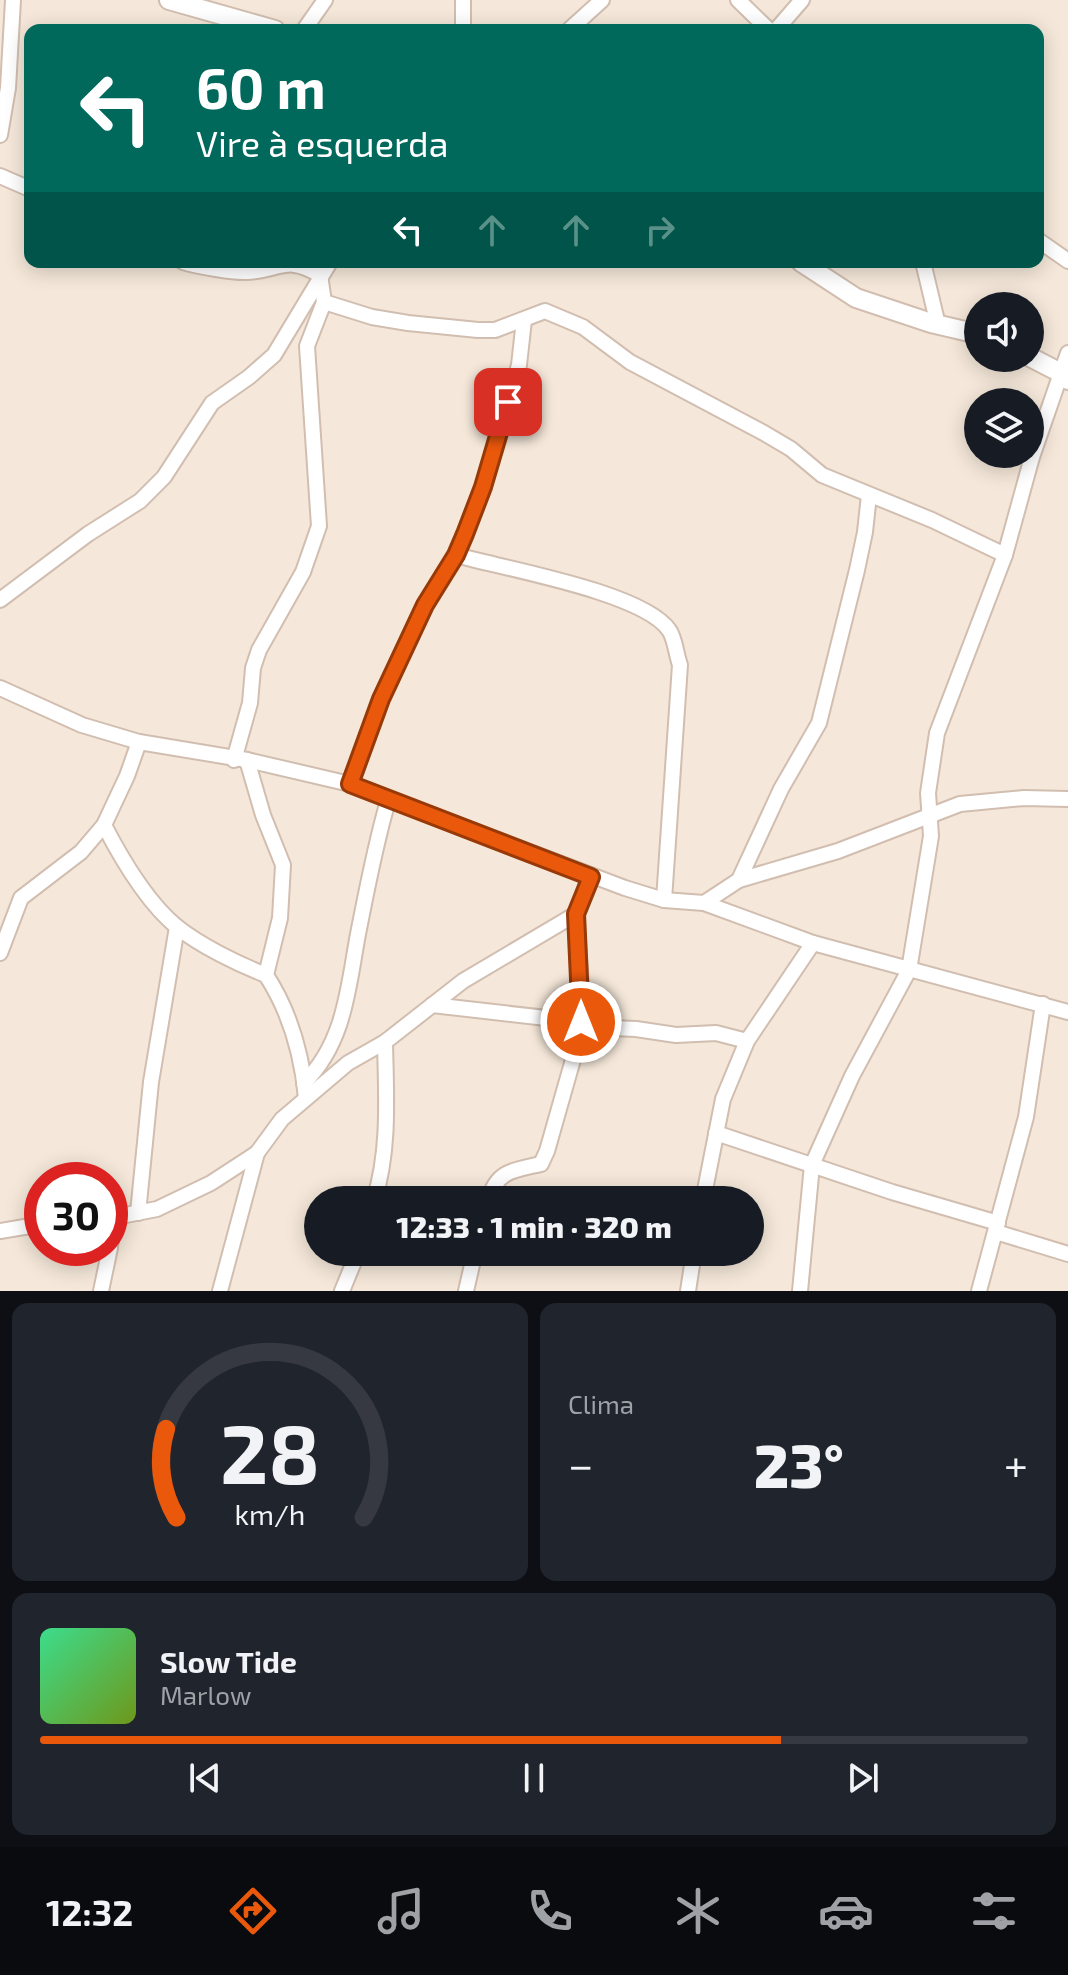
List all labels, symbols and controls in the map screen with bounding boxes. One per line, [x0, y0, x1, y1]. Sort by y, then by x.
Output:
text: 60 m [196, 53, 326, 120]
icon: left [64, 56, 168, 160]
text: Vire à esquerda [196, 121, 448, 164]
icon: left [386, 208, 430, 252]
icon: ahead [470, 208, 514, 252]
icon: ahead [554, 208, 598, 252]
icon: right [638, 208, 682, 252]
map controls [964, 292, 1044, 468]
button: sound [964, 292, 1044, 372]
pin [474, 368, 542, 436]
icon: arrive [486, 380, 530, 424]
button: layers [964, 388, 1044, 468]
position arrow [539, 980, 623, 1064]
speed limit sign: 30 [24, 1162, 128, 1266]
text: 12:33 · 1 min · 320 m [396, 1208, 672, 1244]
text: Clima [568, 1388, 634, 1419]
text: 28 [220, 1401, 320, 1501]
text: 23° [754, 1428, 844, 1500]
text: − [568, 1437, 594, 1490]
text: + [1004, 1437, 1028, 1490]
text: km/h [235, 1496, 305, 1531]
text: Slow Tide [160, 1643, 297, 1679]
text: Marlow [160, 1679, 251, 1710]
icon: previous [183, 1756, 227, 1800]
icon: pause [512, 1756, 556, 1800]
icon: next [841, 1756, 885, 1800]
icon: directions [225, 1883, 281, 1939]
icon: music [373, 1883, 429, 1939]
icon: phone [522, 1883, 578, 1939]
icon: climate [670, 1883, 726, 1939]
icon: car [818, 1883, 874, 1939]
icon: filters [966, 1883, 1022, 1939]
text: 12:32 [46, 1890, 133, 1933]

